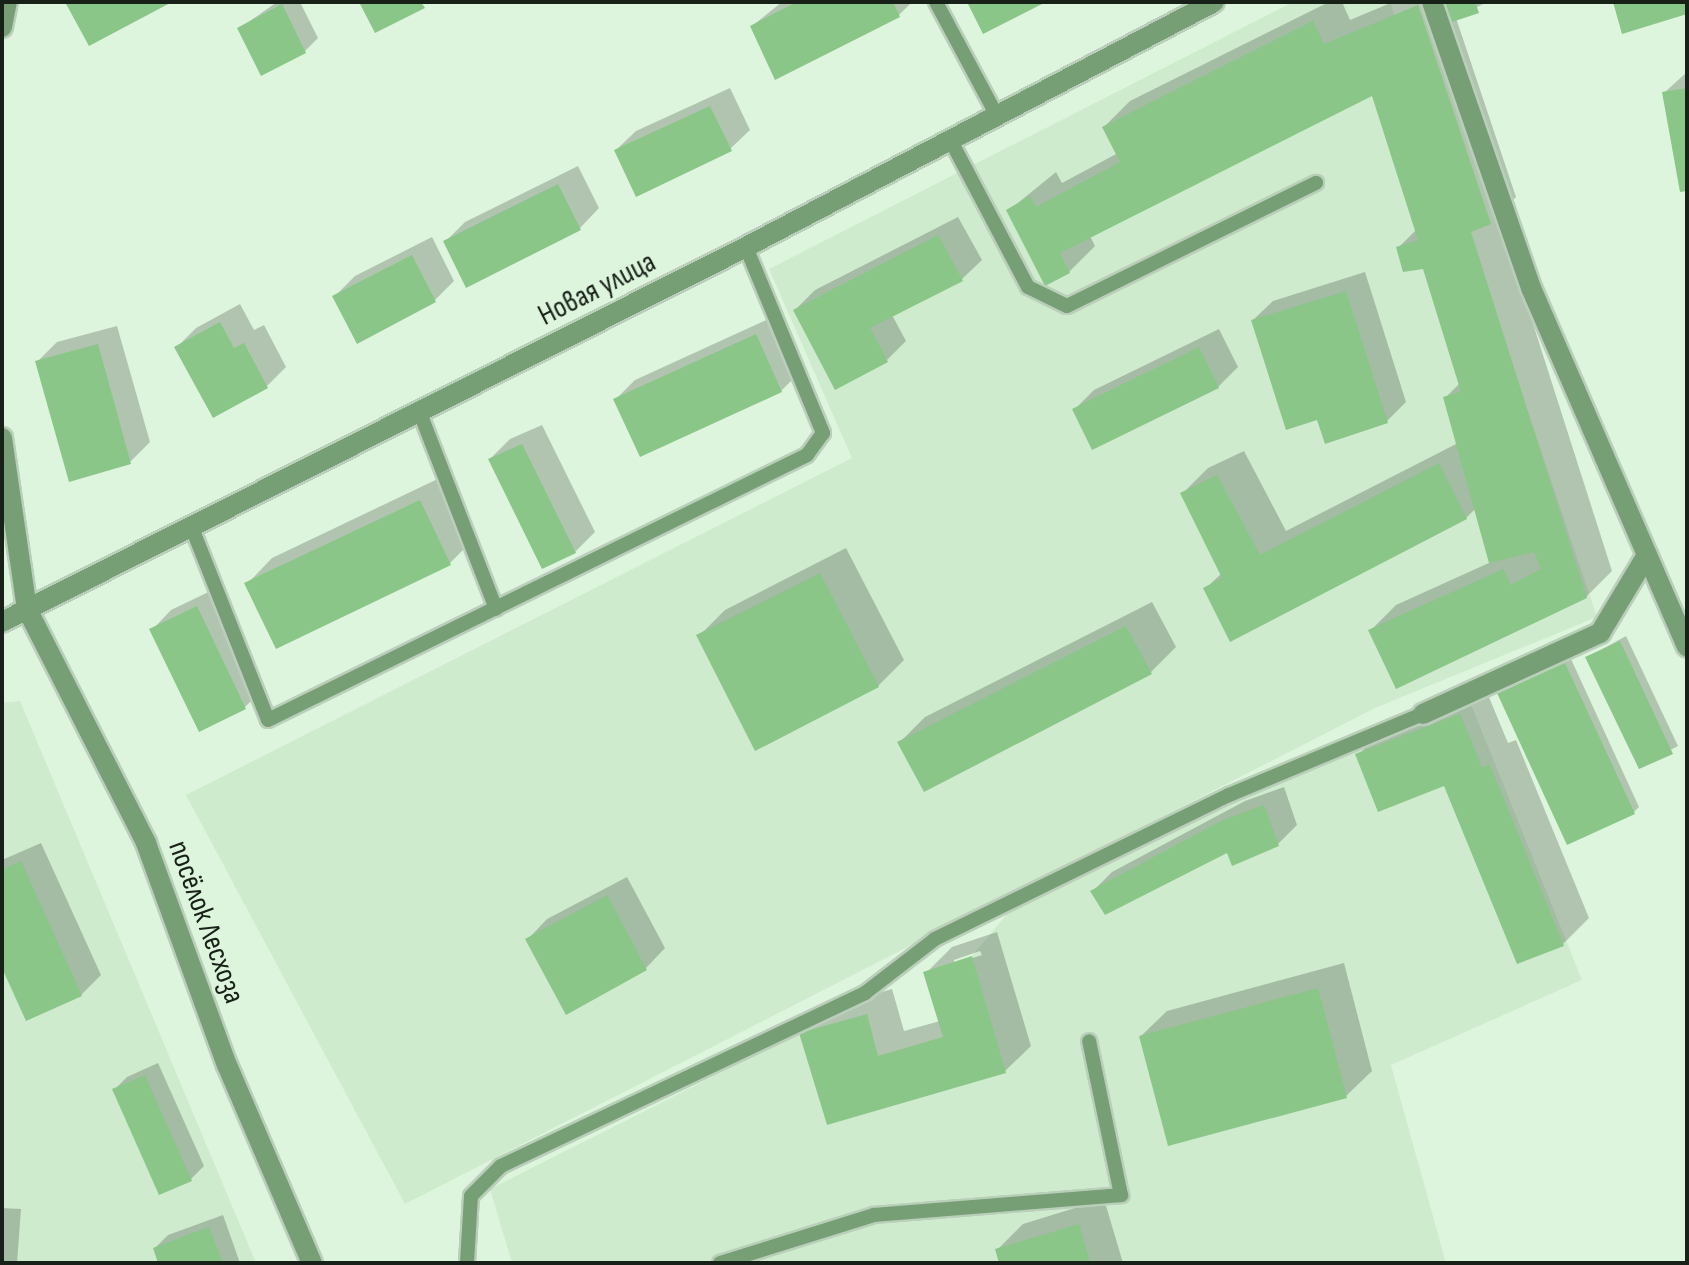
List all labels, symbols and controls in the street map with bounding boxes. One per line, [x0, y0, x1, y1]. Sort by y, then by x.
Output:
street label: Новая улица [532, 244, 662, 334]
street label: посёлок Лесхоза [160, 836, 252, 1008]

